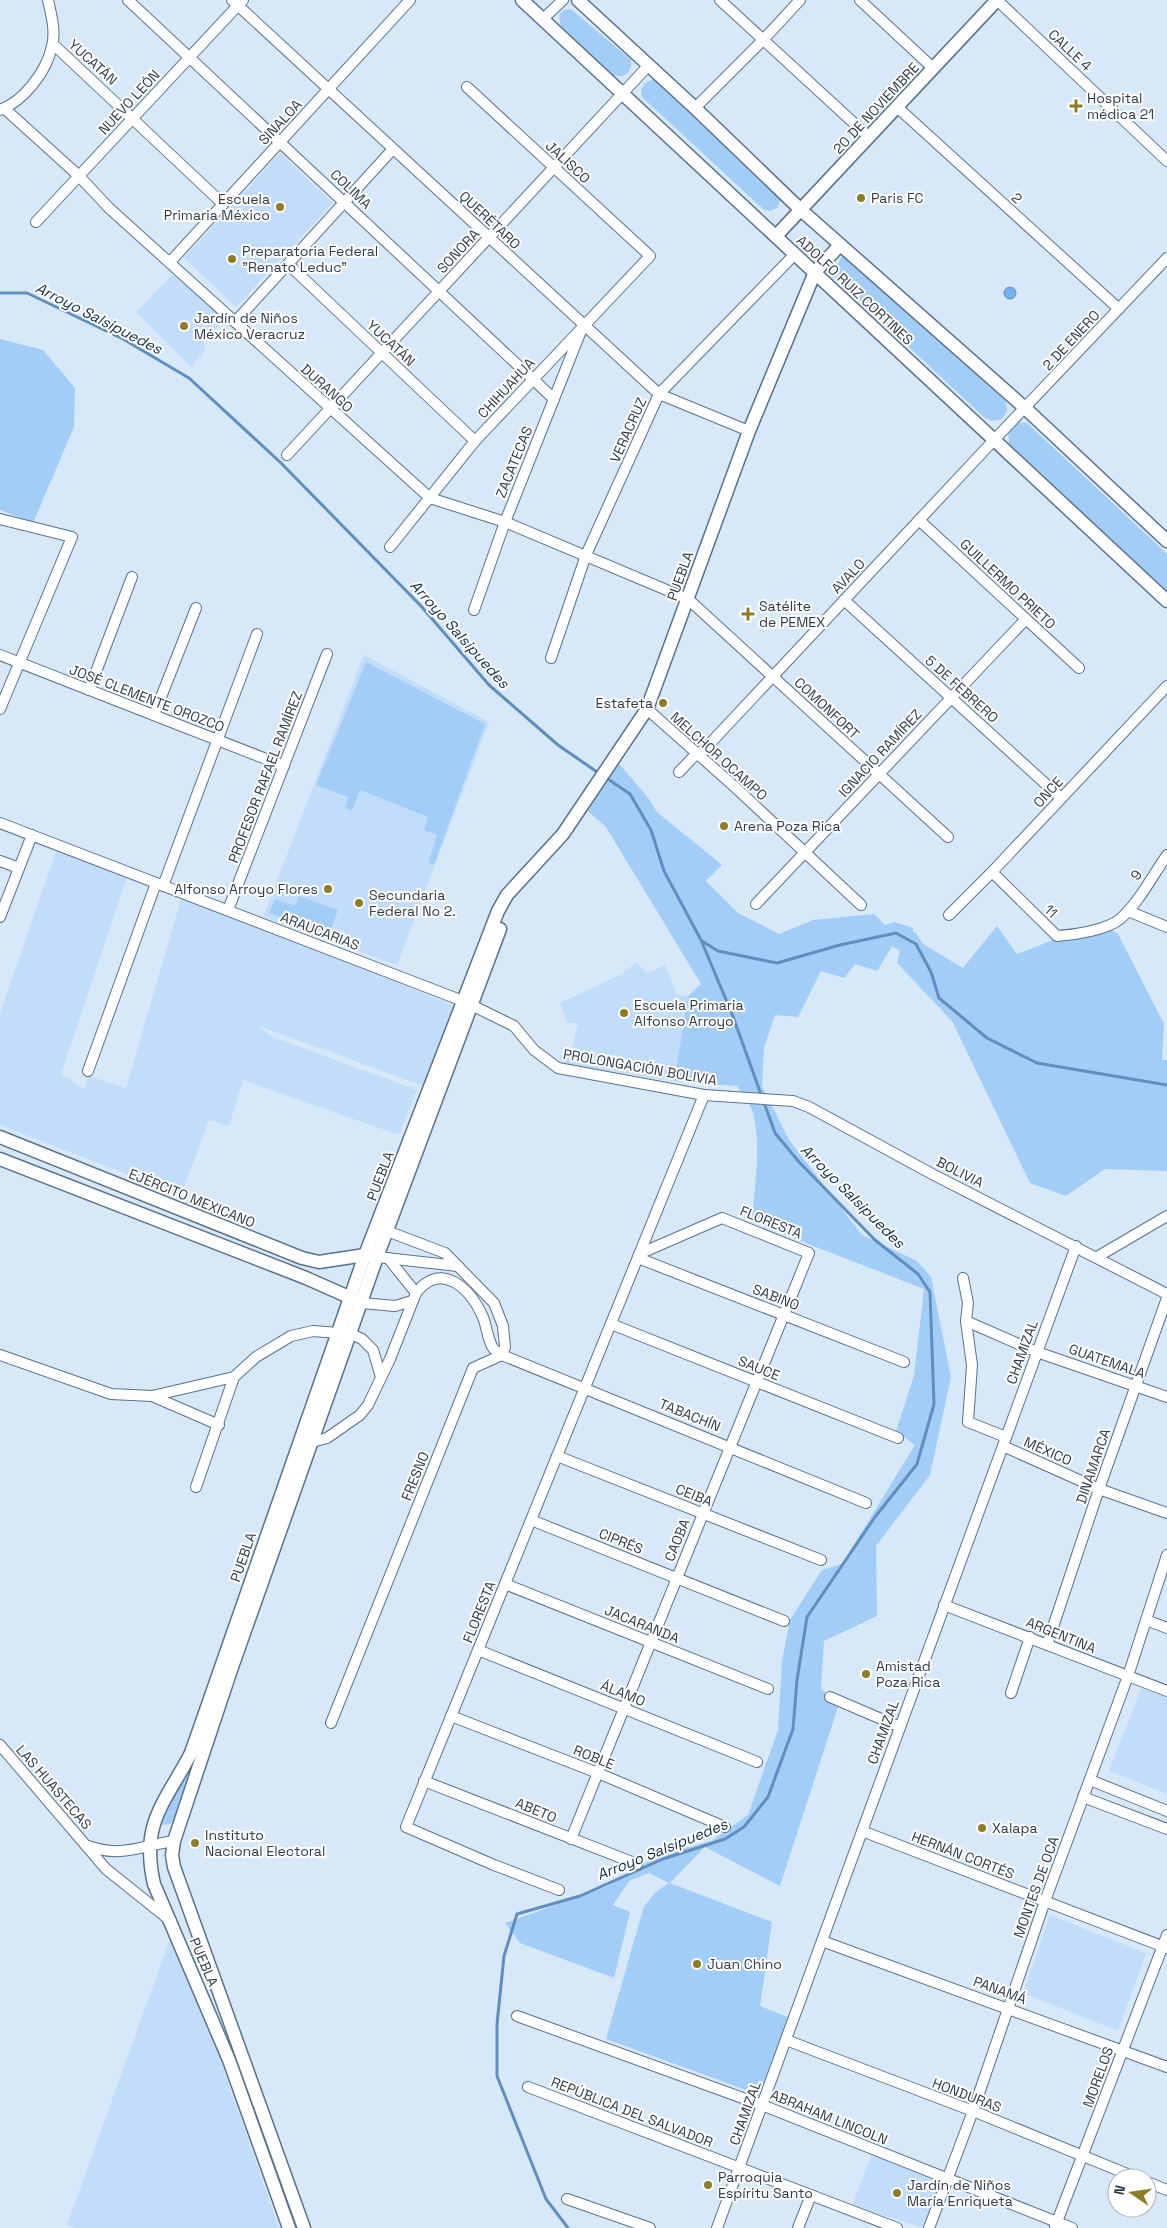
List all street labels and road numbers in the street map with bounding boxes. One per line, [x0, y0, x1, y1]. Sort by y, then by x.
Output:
street label: CALLE 4 [1044, 25, 1096, 75]
street label: YUCATÁN [65, 35, 121, 89]
street label: 20 DE NOVIEMBRE [829, 59, 923, 157]
street label: NUEVO LEÓN [94, 66, 164, 138]
street label: SINALOA [254, 95, 306, 148]
street label: JALISCO [542, 137, 594, 187]
street label: COLIMA [326, 165, 376, 213]
street label: QUERÉTARO [456, 187, 524, 253]
street label: 2 [1008, 188, 1026, 208]
street label: SONORA [433, 225, 483, 277]
street label: ADOLFO RUIZ CORTINES [793, 231, 917, 349]
street label: 2 DE ENERO [1038, 306, 1104, 374]
street label: YUCATÁN [363, 316, 419, 370]
street label: CHIHUAHUA [474, 354, 539, 422]
street label: DURANGO [297, 360, 357, 416]
street label: VERACRUZ [606, 395, 650, 465]
street label: ZACATECAS [491, 423, 537, 501]
street label: GUILLERMO PRIETO [956, 535, 1060, 633]
street label: PUEBLA [663, 549, 697, 603]
street label: AVALO [827, 555, 869, 597]
street label: 5 DE FEBRERO [922, 651, 1002, 727]
street label: JOSÉ CLEMENTE OROZCO [67, 660, 227, 736]
street label: COMONFORT [791, 673, 863, 743]
street label: PROFESOR RAFAEL RAMÍREZ [224, 689, 306, 865]
street label: IGNACIO RAMÍREZ [835, 705, 925, 801]
street label: MELCHOR OCAMPO [667, 708, 771, 804]
street label: ONCE [1029, 773, 1067, 811]
street label: 9 [1126, 866, 1146, 884]
street label: 11 [1041, 900, 1061, 922]
street label: ARAUCARIAS [278, 908, 362, 954]
street label: PROLONGACIÓN BOLIVIA [562, 1045, 718, 1089]
street label: PUEBLA [362, 1149, 398, 1203]
street label: BOLIVIA [933, 1152, 987, 1192]
street label: EJÉRCITO MEXICANO [126, 1164, 258, 1232]
street label: FLORESTA [737, 1201, 805, 1243]
street label: SABINO [750, 1280, 802, 1314]
street label: CHAMIZAL [1002, 1317, 1042, 1387]
street label: GUATEMALA [1066, 1340, 1148, 1383]
street label: SAUCE [736, 1352, 783, 1385]
street label: TABACHÍN [657, 1395, 723, 1435]
street label: DINAMARCA [1072, 1426, 1114, 1506]
street label: MÉXICO [1021, 1432, 1075, 1470]
street label: FRESNO [397, 1449, 433, 1503]
street label: CEIBA [673, 1479, 715, 1511]
street label: CAOBA [660, 1516, 694, 1564]
street label: CIPRÉS [596, 1524, 646, 1558]
street label: PUEBLA [226, 1530, 260, 1584]
street label: FLORESTA [458, 1578, 500, 1646]
street label: JACARANDA [602, 1601, 682, 1647]
street label: ARGENTINA [1023, 1613, 1099, 1657]
street label: ÁLAMO [598, 1676, 648, 1710]
street label: CHAMIZAL [863, 1697, 903, 1767]
street label: LAS HUASTECAS [12, 1741, 96, 1833]
street label: ROBLE [571, 1741, 617, 1773]
street label: ABETO [513, 1794, 559, 1826]
street label: HERNÁN CORTÉS [909, 1827, 1017, 1883]
street label: MONTES DE OCA [1009, 1834, 1063, 1940]
street label: PUEBLA [186, 1935, 222, 1989]
street label: PANAMÁ [971, 1972, 1029, 2008]
street label: MORELOS [1079, 2044, 1117, 2110]
street label: REPÚBLICA DEL SALVADOR [548, 2073, 716, 2151]
street label: HONDURAS [930, 2074, 1004, 2116]
street label: CHAMIZAL [725, 2078, 765, 2148]
street label: ABRAHAM LINCOLN [768, 2085, 890, 2149]

